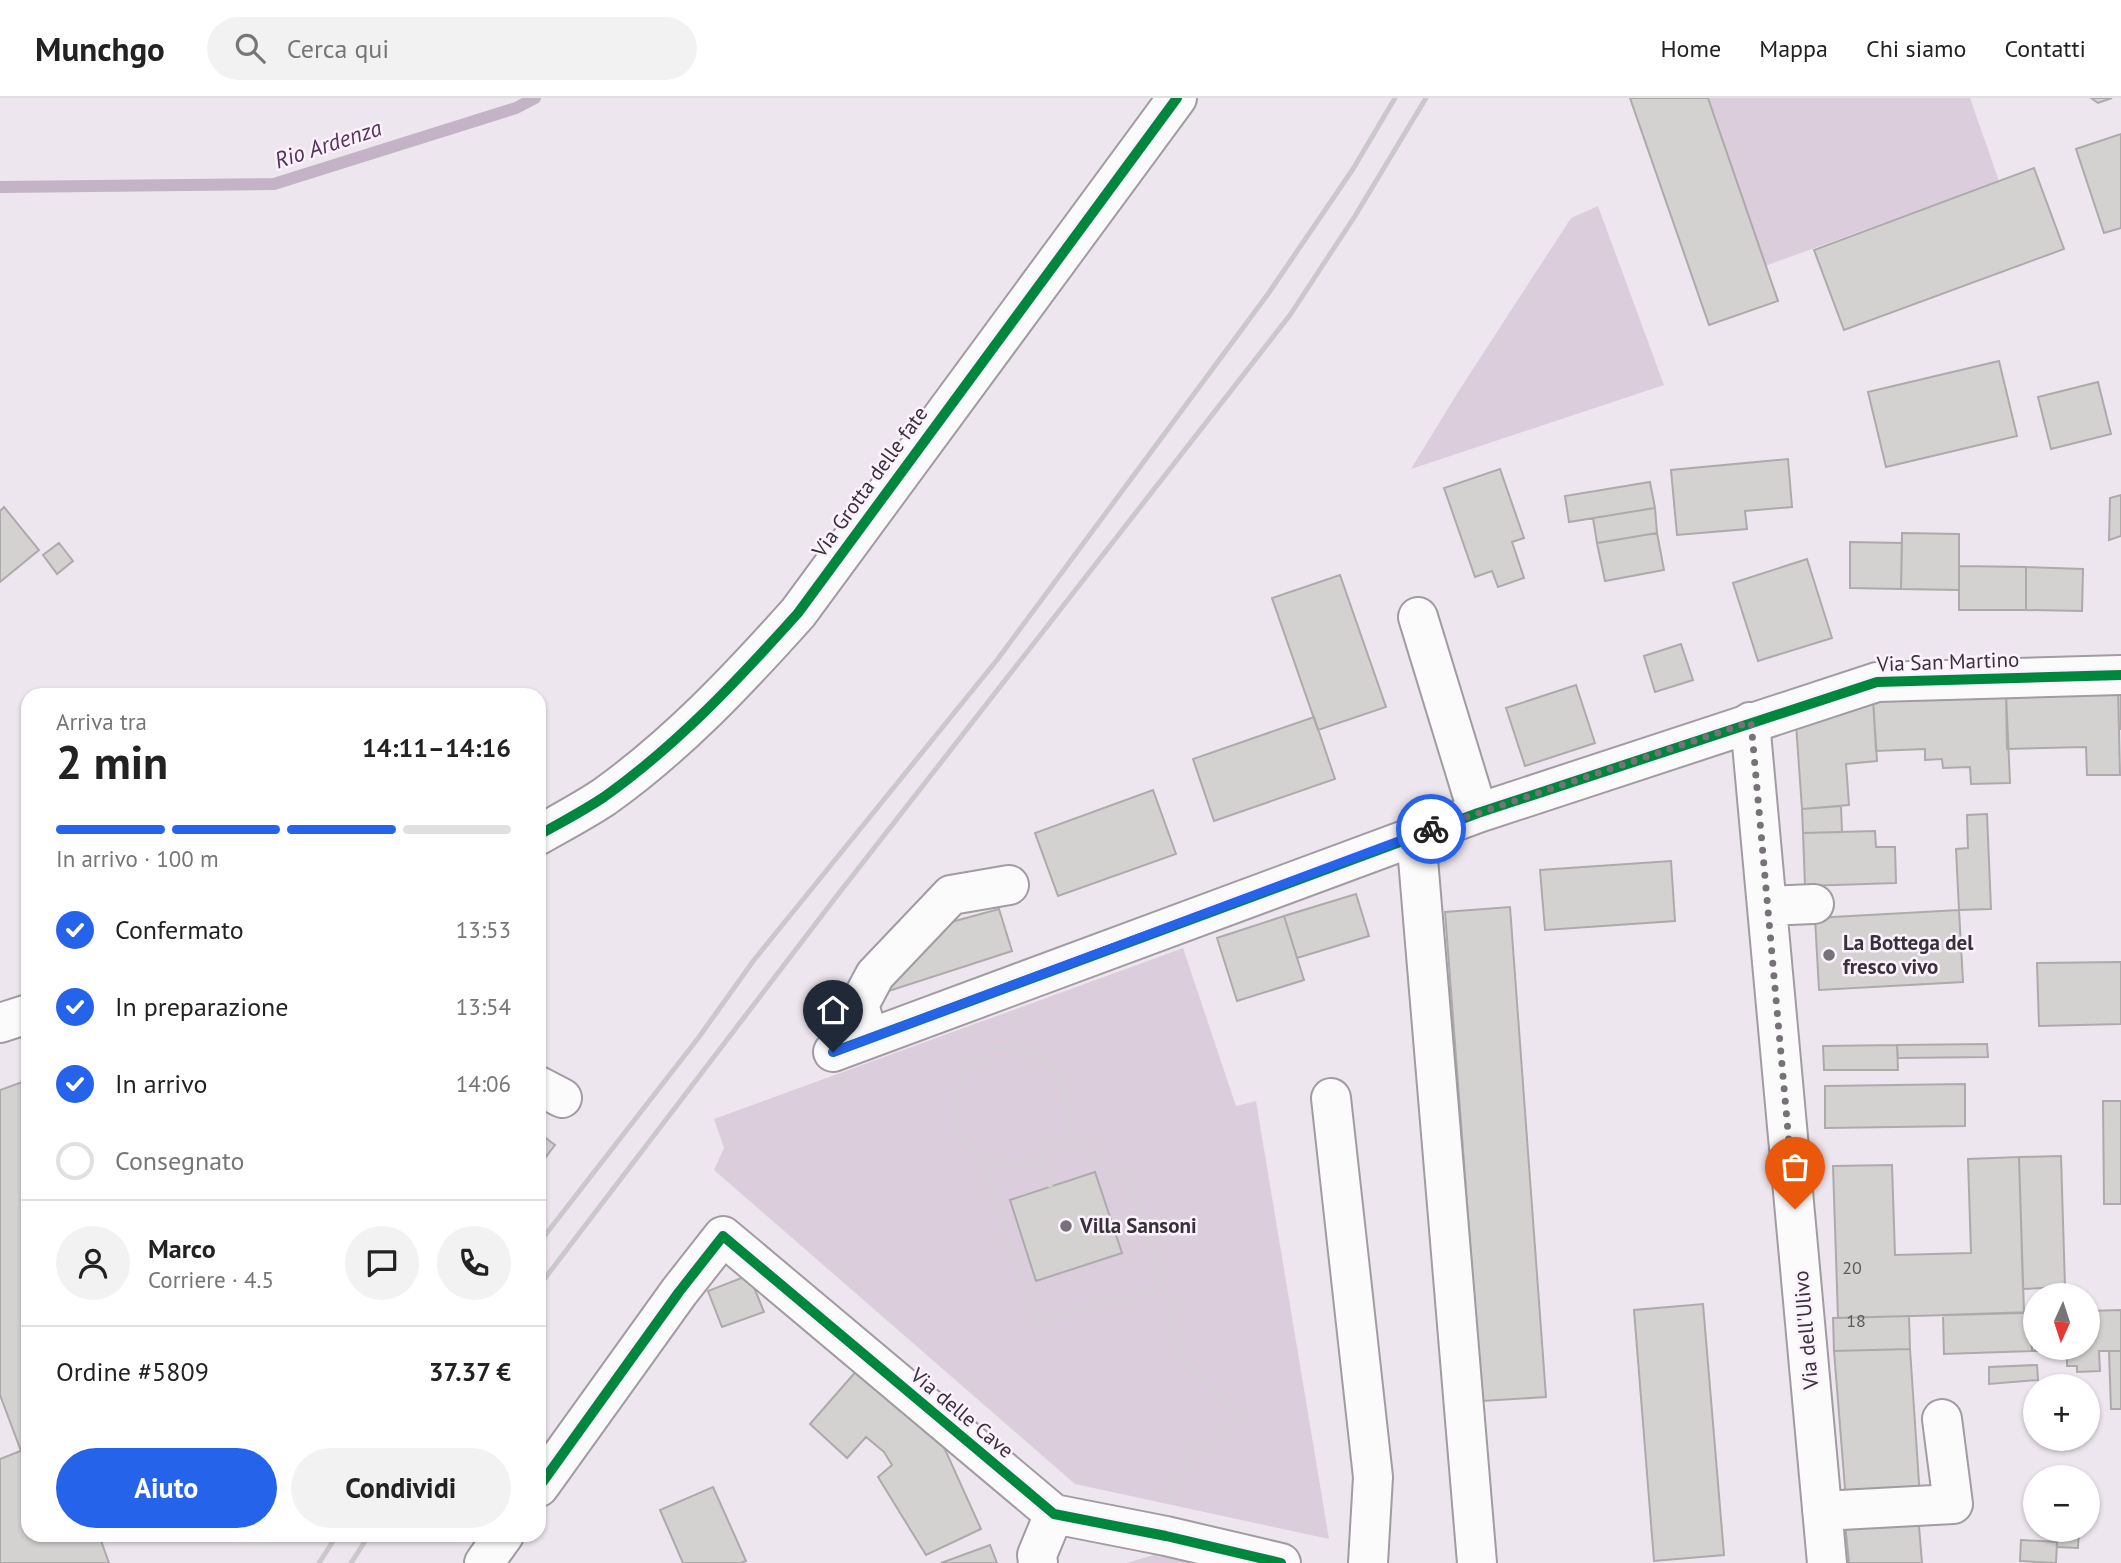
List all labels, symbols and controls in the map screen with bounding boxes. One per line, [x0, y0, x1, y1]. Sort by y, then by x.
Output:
search box [207, 17, 697, 80]
text: Munchgo [35, 27, 165, 70]
icon: search [231, 29, 269, 67]
text: Cerca qui [287, 32, 389, 65]
text: Home [1660, 33, 1721, 64]
text: Mappa [1759, 33, 1828, 64]
text: Chi siamo [1866, 33, 1966, 64]
text: Contatti [2004, 33, 2086, 64]
water label: Rio Ardenza [271, 113, 385, 174]
street label: Via Grotta delle fate [805, 401, 933, 563]
street label: Via San Martino [1875, 646, 2020, 678]
text: Arriva tra [56, 707, 147, 736]
text: 14:11–14:16 [362, 731, 511, 764]
text: 2 min [56, 732, 168, 792]
courier [1396, 794, 1466, 864]
icon: bike [1412, 810, 1450, 848]
text: In arrivo · 100 m [56, 844, 219, 873]
icon: check [56, 911, 94, 949]
text: Confermato [115, 913, 244, 946]
text: 13:53 [456, 915, 511, 944]
place label: La Bottega del fresco vivo [1843, 929, 1974, 980]
marker: La Bottega del fresco vivo [1821, 947, 1837, 963]
pin [803, 980, 863, 1052]
icon: check [56, 988, 94, 1026]
text: In preparazione [115, 990, 289, 1023]
icon: home [814, 991, 852, 1029]
text: 13:54 [456, 992, 511, 1021]
icon: check [56, 1065, 94, 1103]
text: In arrivo [115, 1067, 207, 1100]
text: 14:06 [456, 1069, 511, 1098]
pin [1765, 1137, 1825, 1209]
text: Consegnato [115, 1144, 245, 1177]
icon: bag [1776, 1148, 1814, 1186]
place label: Villa Sansoni [1079, 1212, 1197, 1239]
marker: Villa Sansoni [1058, 1218, 1074, 1234]
button: person [56, 1226, 130, 1300]
button: chat [345, 1226, 419, 1300]
button: phone [437, 1226, 511, 1300]
text: Marco [148, 1232, 216, 1265]
house number: 20 [1842, 1256, 1862, 1279]
text: Corriere · 4.5 [148, 1265, 274, 1294]
street label: Via dell'Ulivo [1787, 1270, 1824, 1391]
north arrow [2023, 1283, 2100, 1360]
map controls [2023, 1283, 2100, 1542]
house number: 18 [1846, 1309, 1866, 1332]
text: Ordine #5809 [56, 1355, 209, 1388]
text: 37.37 € [429, 1355, 511, 1388]
street label: Via delle Cave [904, 1361, 1020, 1464]
button: + [2023, 1374, 2100, 1451]
button: Aiuto [56, 1448, 277, 1528]
button: Condividi [291, 1448, 511, 1528]
button: − [2023, 1465, 2100, 1542]

